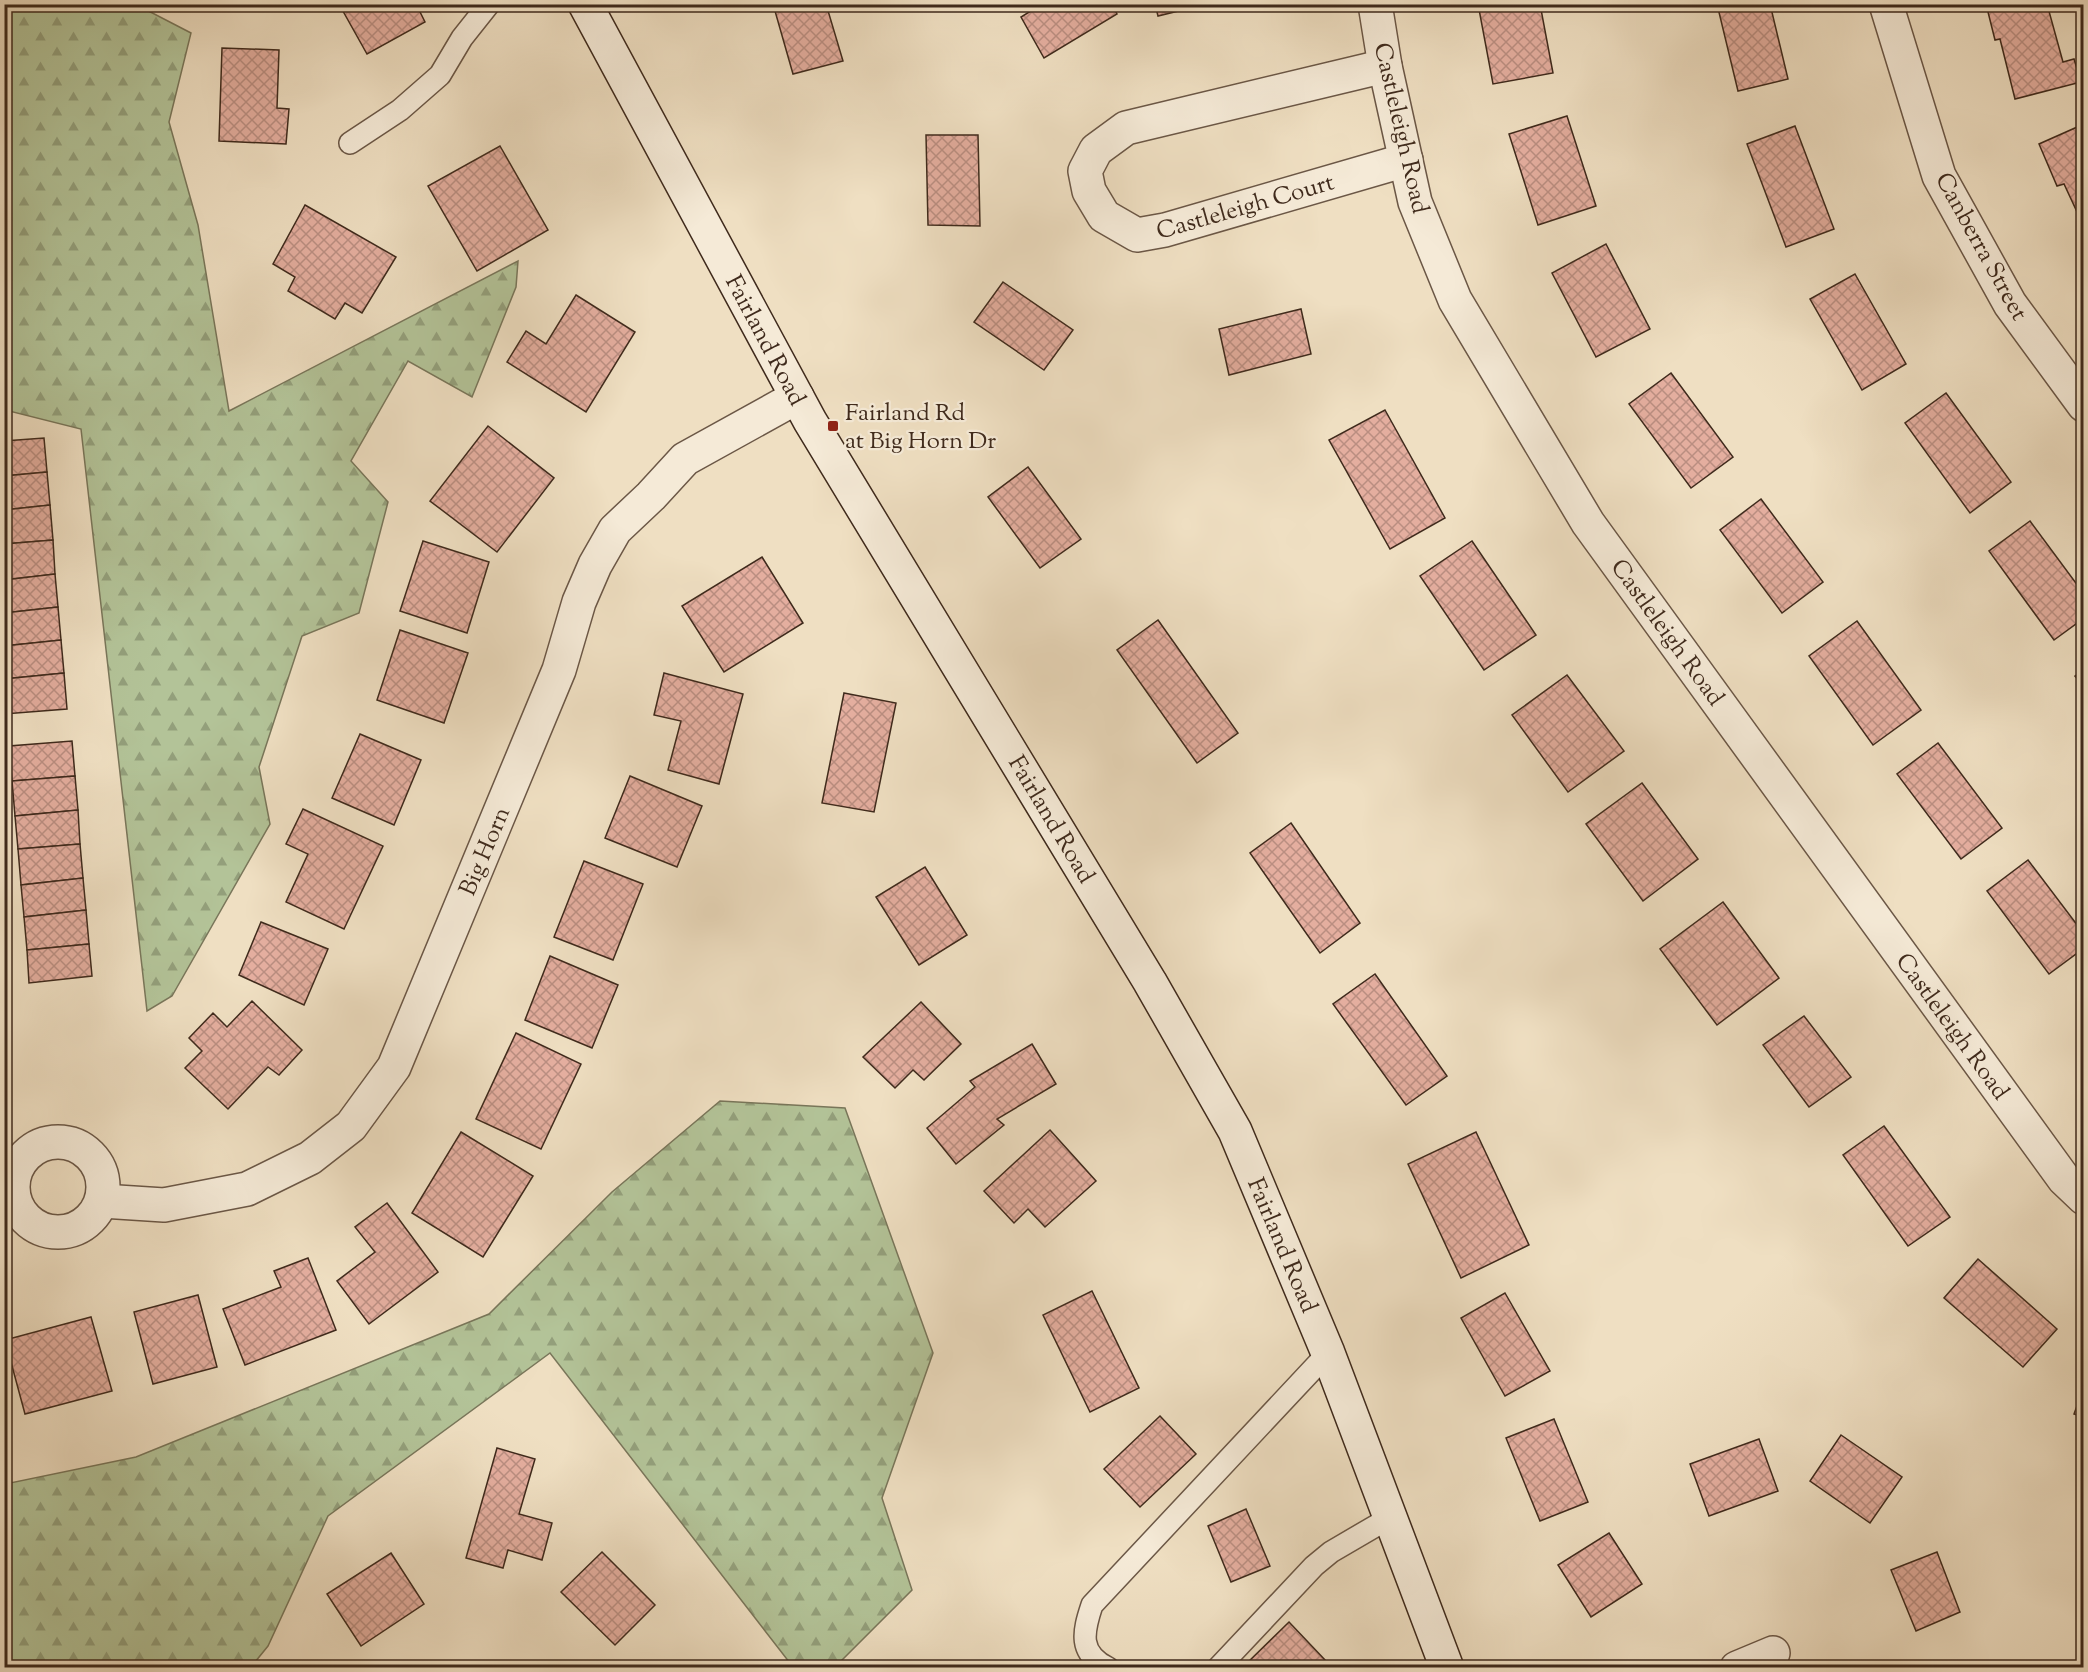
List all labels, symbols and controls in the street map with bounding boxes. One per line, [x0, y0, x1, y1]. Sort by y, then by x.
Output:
street label: Castleleigh Road [1364, 40, 1436, 218]
street label: Castleleigh Court [1153, 166, 1338, 250]
street label: Canberra Street [1926, 167, 2035, 327]
street label: Fairland Road [715, 269, 813, 413]
place label: Fairland Rd at Big Horn Dr [845, 397, 996, 459]
marker: Fairland Rd at Big Horn Dr [826, 419, 840, 433]
street label: Castleleigh Road [1601, 553, 1732, 714]
street label: Fairland Road [999, 750, 1102, 891]
street label: Big Horn [452, 802, 520, 902]
street label: Castleleigh Road [1886, 947, 2017, 1108]
street label: Fairland Road [1237, 1173, 1325, 1319]

